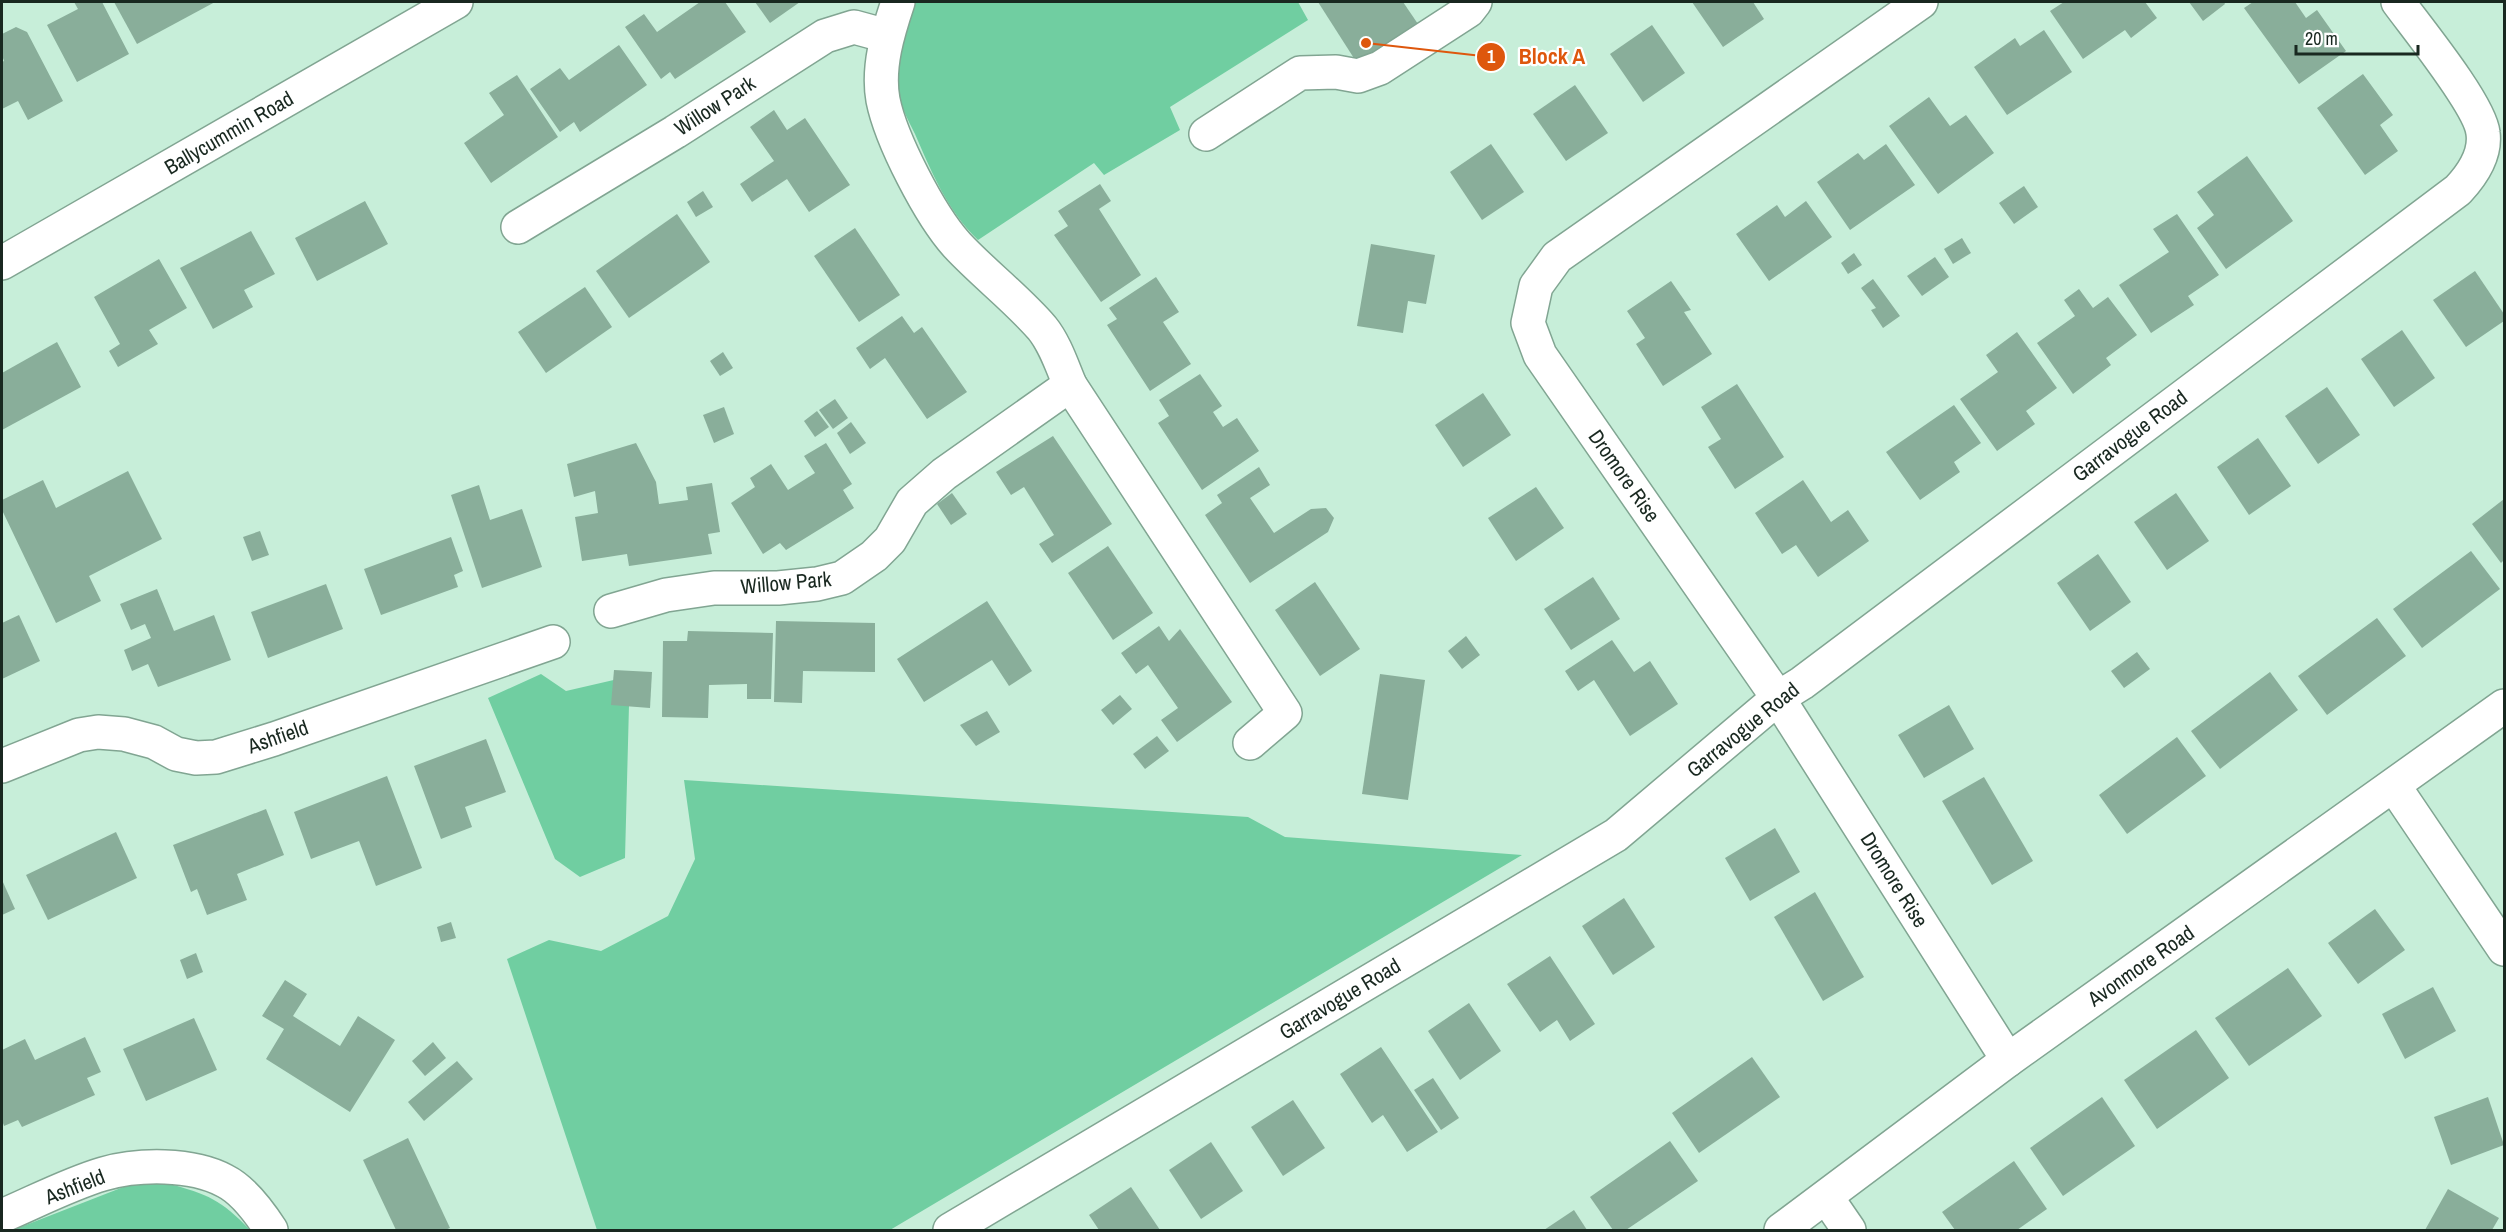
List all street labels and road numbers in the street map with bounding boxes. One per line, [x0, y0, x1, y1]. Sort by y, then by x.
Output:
street label: Willow Park [669, 68, 761, 142]
street label: Ballycummin Road [159, 84, 299, 181]
street label: Garravogue Road [2066, 383, 2193, 488]
street label: Dromore Rise [1582, 424, 1667, 528]
street label: Willow Park [739, 564, 833, 601]
street label: Garravogue Road [1680, 675, 1805, 784]
street label: Ashfield [243, 713, 312, 761]
street label: Dromore Rise [1854, 827, 1935, 933]
street label: Avonmore Road [2081, 918, 2200, 1014]
street label: Garravogue Road [1274, 951, 1406, 1046]
street label: Ashfield [40, 1162, 109, 1212]

